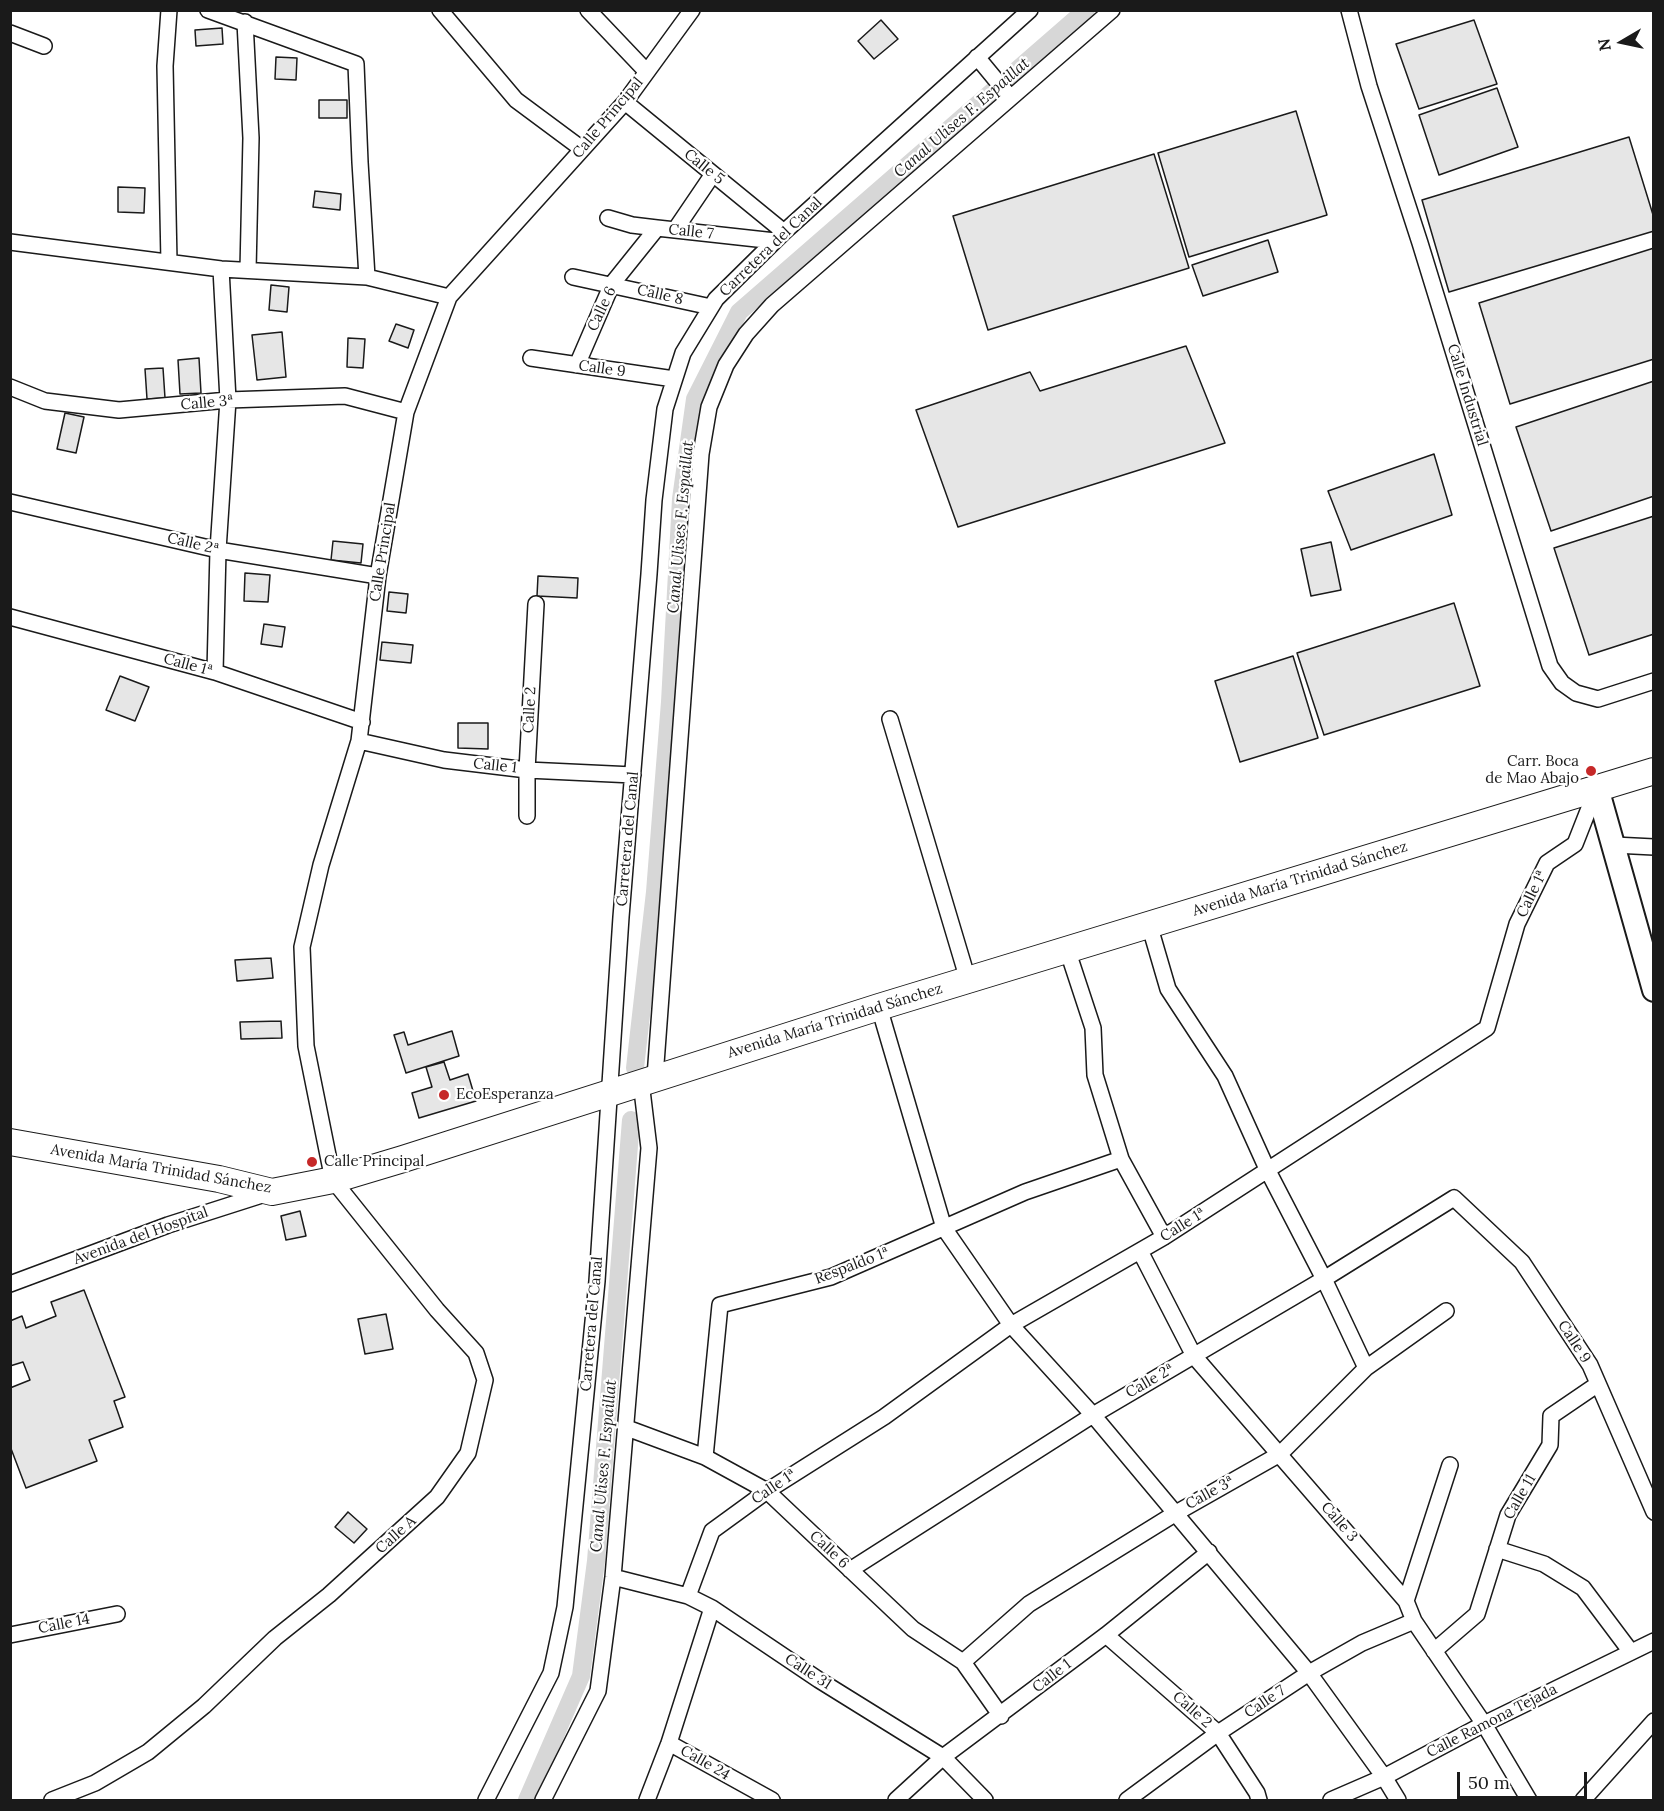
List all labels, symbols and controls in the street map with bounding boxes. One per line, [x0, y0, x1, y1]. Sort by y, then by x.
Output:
north arrow [1592, 12, 1652, 72]
text: N [1593, 37, 1615, 52]
water label: Canal Ulises F. Espaillat [890, 54, 1034, 182]
street label: Calle Principal [569, 74, 647, 162]
street label: Calle 5 [680, 145, 728, 189]
street label: Carretera del Canal [716, 193, 826, 301]
street label: Calle 7 [667, 221, 715, 243]
street label: Calle 8 [635, 281, 685, 309]
street label: Calle 6 [584, 284, 620, 334]
street label: Calle Industrial [1443, 342, 1491, 448]
street label: Calle 9 [577, 357, 627, 381]
street label: Calle 3ª [180, 392, 234, 414]
water label: Canal Ulises F. Espaillat [664, 440, 698, 614]
street label: Calle Principal [366, 501, 400, 603]
street label: Calle 2ª [165, 529, 221, 559]
street label: Calle 1ª [161, 650, 215, 680]
street label: Calle 2 [520, 686, 540, 734]
place label: Carr. Boca de Mao Abajo [1485, 753, 1579, 788]
street label: Calle 1 [472, 755, 518, 777]
marker: Carr. Boca de Mao Abajo [1584, 764, 1598, 778]
street label: Carretera del Canal [613, 771, 643, 907]
street label: Avenida María Trinidad Sánchez [1190, 838, 1410, 920]
street label: Calle 1ª [1513, 868, 1551, 920]
street label: Avenida María Trinidad Sánchez [725, 980, 945, 1062]
place label: EcoEsperanza [456, 1086, 554, 1104]
marker: EcoEsperanza [437, 1088, 451, 1102]
street label: Avenida María Trinidad Sánchez [49, 1141, 273, 1197]
place label: Calle Principal [324, 1153, 424, 1171]
marker: Calle Principal [305, 1155, 319, 1169]
street label: Avenida del Hospital [71, 1203, 211, 1269]
street label: Calle 1ª [1157, 1204, 1209, 1246]
street label: Respaldo 1ª [812, 1244, 892, 1288]
street label: Carretera del Canal [577, 1256, 607, 1392]
street label: Calle 9 [1554, 1317, 1594, 1367]
street label: Calle 2ª [1123, 1360, 1177, 1402]
water label: Canal Ulises F. Espaillat [587, 1379, 621, 1553]
street label: Calle 1ª [748, 1466, 800, 1508]
street label: Calle 11 [1500, 1471, 1540, 1523]
street label: Calle 3ª [1182, 1472, 1238, 1514]
street label: Calle 3 [1317, 1498, 1361, 1546]
street label: Calle A [372, 1512, 420, 1558]
street label: Calle 6 [806, 1527, 852, 1573]
street label: Calle 14 [37, 1610, 91, 1638]
street label: Calle 31 [781, 1650, 835, 1694]
street label: Calle 1 [1029, 1655, 1075, 1697]
street label: Calle Ramona Tejada [1424, 1680, 1560, 1762]
street label: Calle 7 [1241, 1682, 1289, 1722]
street label: Calle 2 [1169, 1688, 1215, 1732]
street label: Calle 24 [677, 1742, 733, 1784]
scale bar [1460, 1760, 1590, 1798]
text: 50 m [1468, 1771, 1510, 1794]

